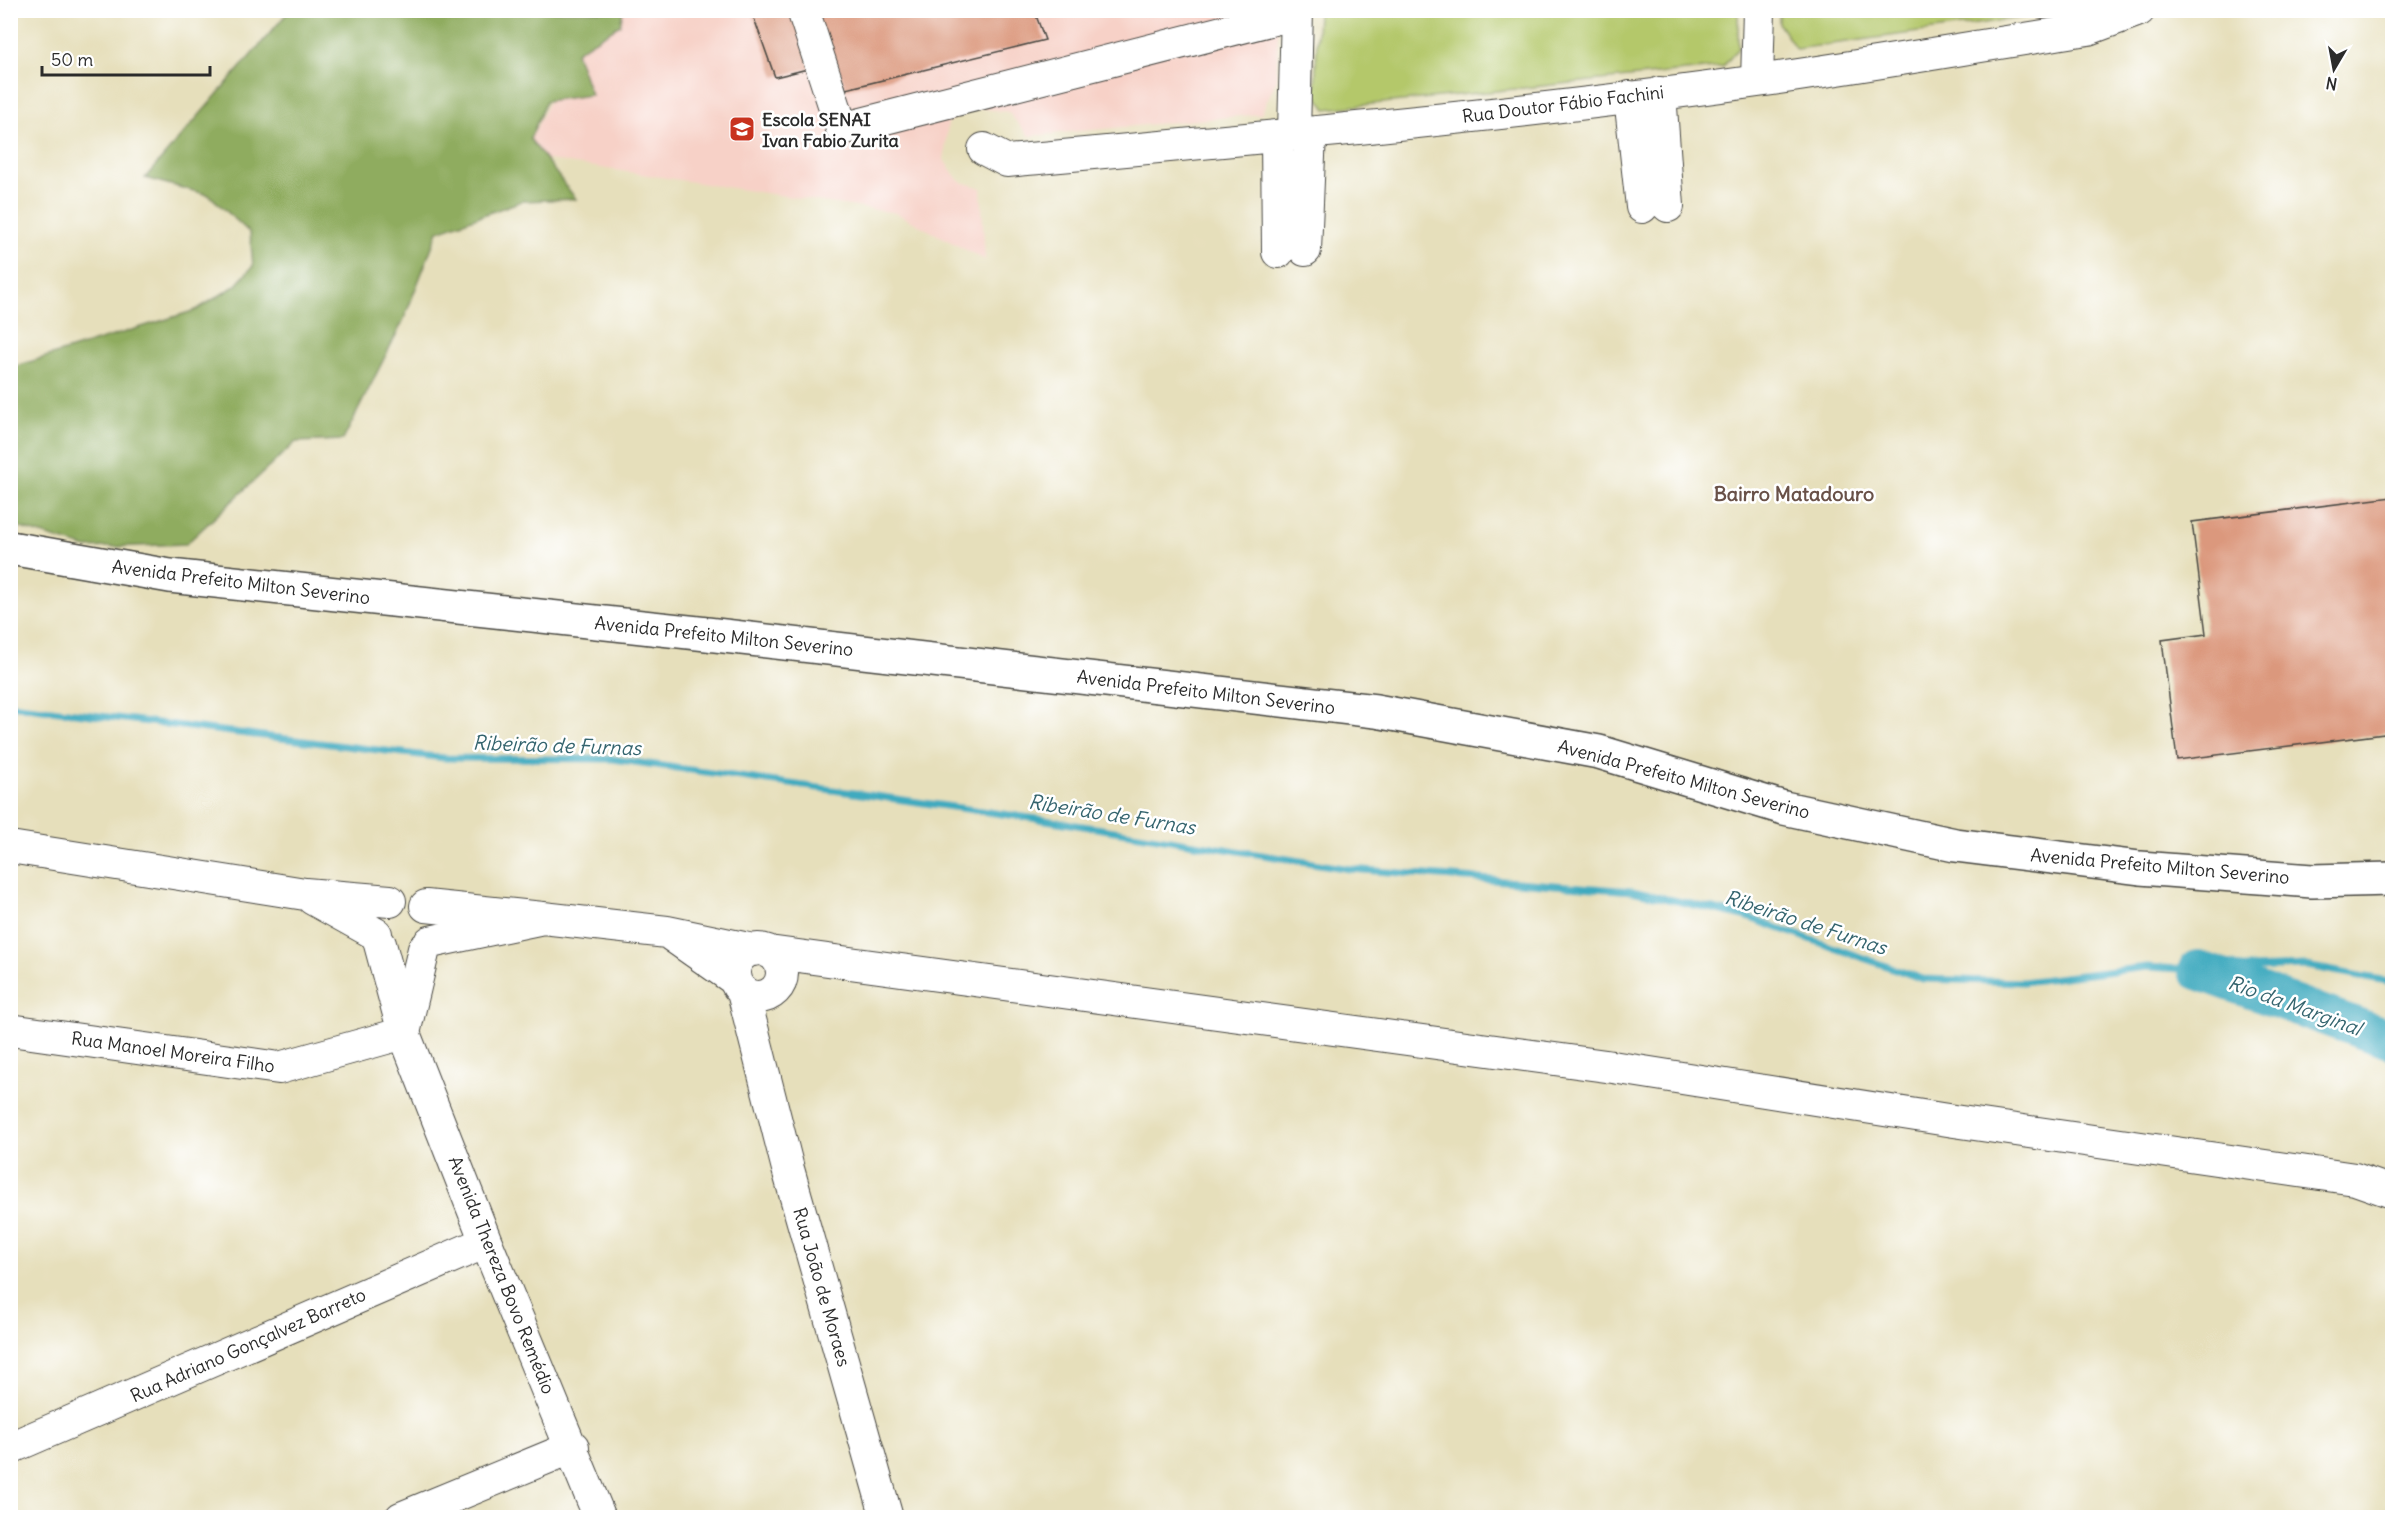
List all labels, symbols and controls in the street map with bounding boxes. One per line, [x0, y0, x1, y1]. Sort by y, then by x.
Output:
scale bar [42, 39, 210, 77]
north arrow [2304, 39, 2364, 99]
text: 50 m [51, 48, 93, 71]
text: N [2324, 73, 2339, 95]
street label: Rua Doutor Fábio Fachini [1461, 80, 1665, 128]
place label: Escola SENAI Ivan Fabio Zurita [762, 108, 899, 152]
school or university icon: Escola SENAI Ivan Fabio Zurita [727, 114, 757, 144]
district label: Bairro Matadouro [1714, 481, 1874, 506]
street label: Avenida Prefeito Milton Severino [111, 555, 371, 609]
street label: Avenida Prefeito Milton Severino [594, 611, 854, 661]
street label: Avenida Prefeito Milton Severino [1076, 665, 1336, 719]
water label: Ribeirão de Furnas [472, 730, 644, 760]
street label: Avenida Prefeito Milton Severino [1555, 734, 1813, 824]
water label: Ribeirão de Furnas [1027, 788, 1199, 840]
street label: Avenida Prefeito Milton Severino [2030, 843, 2290, 889]
water label: Ribeirão de Furnas [1722, 884, 1892, 961]
water label: Rio da Marginal [2225, 969, 2367, 1041]
street label: Rua Manoel Moreira Filho [70, 1026, 276, 1078]
street label: Avenida Thereza Bovo Remédio [444, 1153, 560, 1397]
street label: Rua João de Moraes [788, 1205, 856, 1369]
street label: Rua Adriano Gonçalvez Barreto [127, 1283, 369, 1407]

